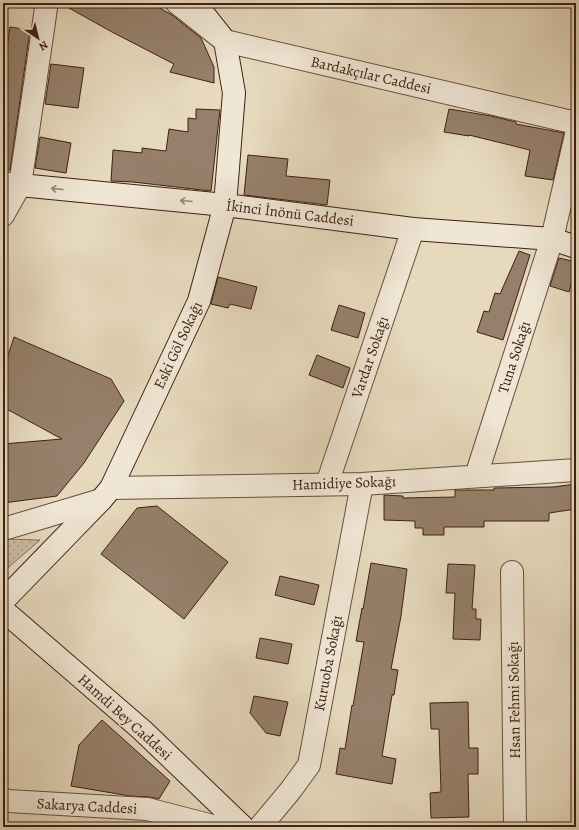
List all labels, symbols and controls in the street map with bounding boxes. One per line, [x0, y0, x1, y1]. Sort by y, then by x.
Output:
north arrow [18, 18, 58, 58]
text: N [36, 37, 51, 54]
street label: Bardakçılar Caddesi [309, 51, 433, 99]
one-way arrow [51, 185, 64, 192]
street label: İkinci İnönü Caddesi [225, 195, 355, 231]
one-way arrow [180, 197, 193, 205]
street label: Eski Göl Sokağı [149, 298, 207, 392]
street label: Vardar Sokağı [346, 313, 393, 402]
street label: Tuna Sokağı [493, 318, 535, 396]
street label: Hamidiye Sokağı [292, 471, 396, 495]
street label: Kuruoba Sokağı [309, 613, 347, 713]
street label: Hsan Fehmi Sokağı [503, 641, 525, 759]
street label: Hamdi Bey Caddesi [74, 669, 176, 765]
street label: Sakarya Caddesi [36, 793, 138, 819]

